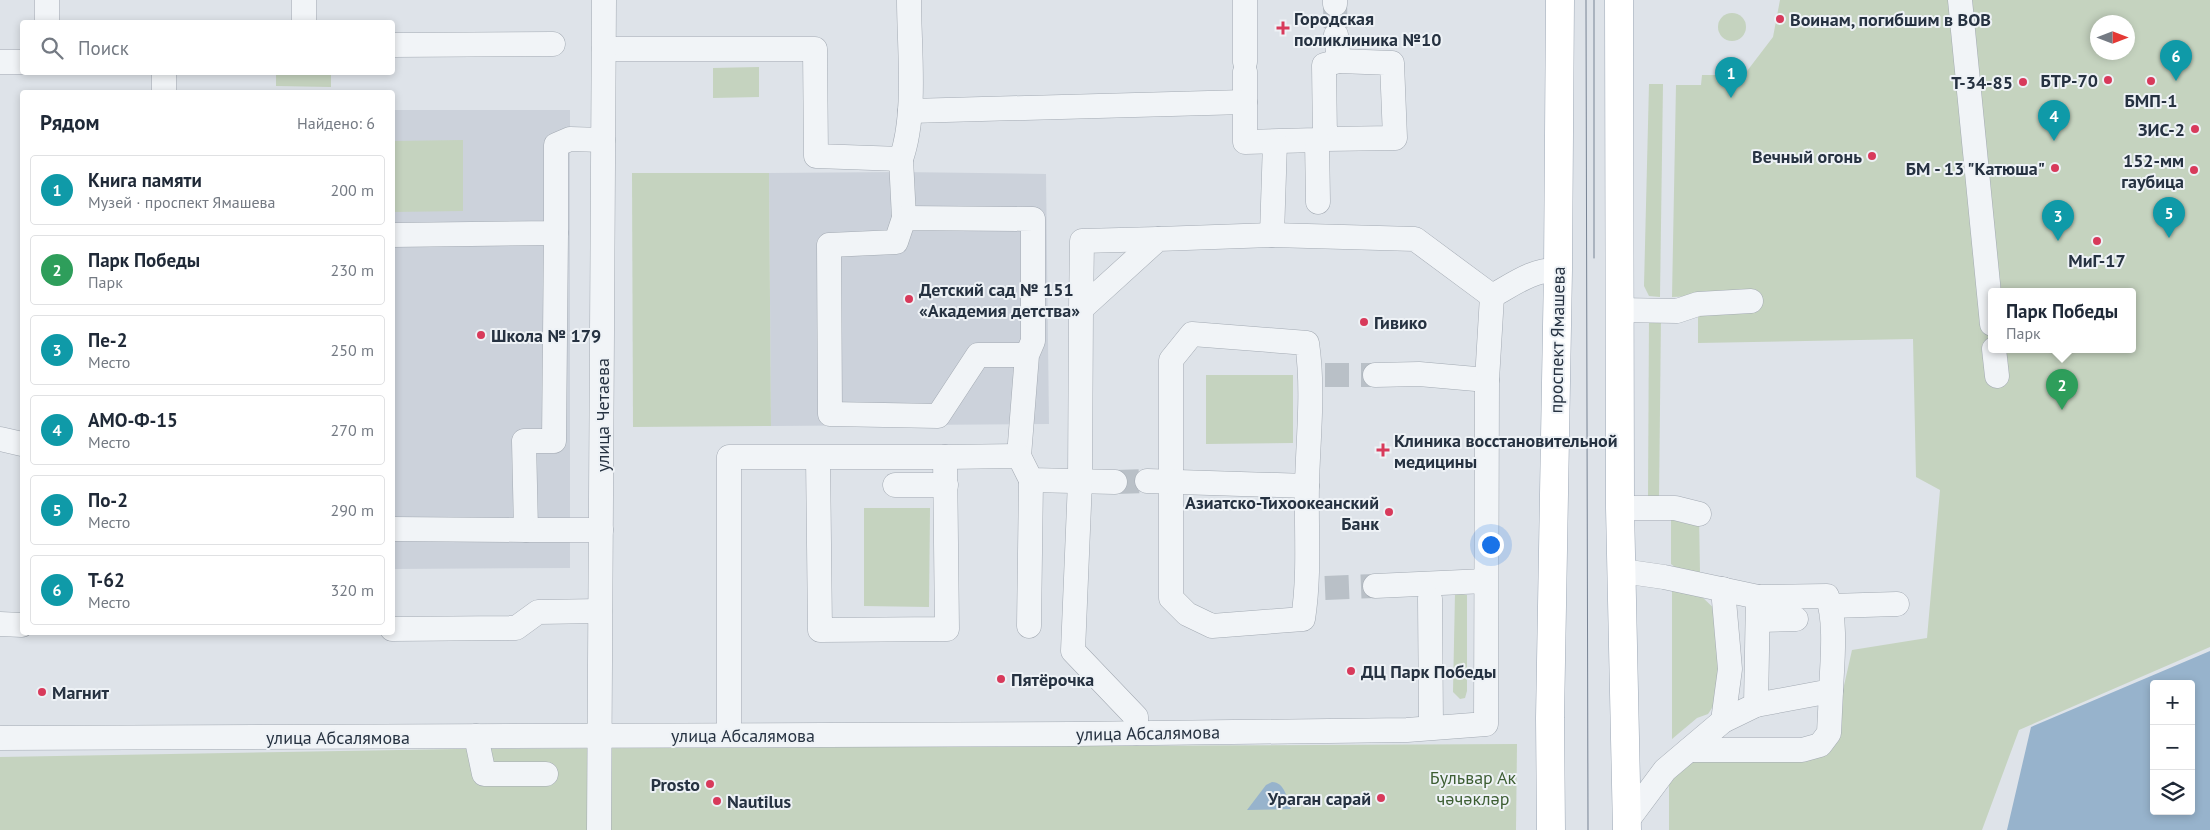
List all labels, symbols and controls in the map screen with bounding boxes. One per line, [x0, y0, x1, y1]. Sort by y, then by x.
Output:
place label: Городская поликлиника №10 [1294, 7, 1441, 51]
place label: Воинам, погибшим в ВОВ [1790, 8, 1991, 31]
marker: Воинам, погибшим в ВОВ [1774, 13, 1786, 25]
north arrow [2090, 15, 2135, 60]
search box [20, 20, 395, 75]
marker: Городская поликлиника №10 [1276, 21, 1290, 35]
icon: search [38, 34, 66, 62]
text: Поиск [78, 36, 129, 60]
pin: 6 [2160, 40, 2192, 81]
pin: 1 [1715, 57, 1747, 98]
place label: БТР-70 [2041, 69, 2098, 92]
place label: Т-34-85 [1951, 71, 2013, 94]
marker: БТР-70 [2102, 74, 2114, 86]
marker: БМП-1 [2145, 75, 2157, 87]
marker: Т-34-85 [2017, 76, 2029, 88]
place label: БМП-1 [2125, 89, 2177, 112]
pin: 4 [2038, 100, 2070, 141]
text: Рядом [40, 109, 99, 136]
text: Найдено: 6 [297, 113, 375, 133]
place label: ЗИС-2 [2138, 118, 2185, 141]
marker: ЗИС-2 [2189, 123, 2201, 135]
place label: Вечный огонь [1752, 145, 1862, 168]
place label: 152-мм гаубица [2121, 149, 2184, 193]
marker: Вечный огонь [1866, 150, 1878, 162]
place label: БМ - 13 "Катюша" [1906, 157, 2045, 180]
marker: БМ - 13 "Катюша" [2049, 162, 2061, 174]
marker: 152-мм гаубица [2188, 164, 2200, 176]
text: Книга памяти [88, 168, 202, 192]
text: 1 [52, 180, 62, 200]
text: 200 m [331, 180, 374, 200]
text: Музей · проспект Ямашева [88, 192, 276, 212]
pin: 5 [2153, 197, 2185, 238]
pin: 3 [2042, 200, 2074, 241]
marker: МиГ-17 [2091, 235, 2103, 247]
text: Парк Победы [88, 248, 200, 272]
place label: МиГ-17 [2068, 249, 2126, 272]
text: 2 [52, 260, 62, 280]
text: 230 m [331, 260, 374, 280]
street label: проспект Ямашева [1544, 266, 1570, 414]
text: Парк [88, 272, 123, 292]
place label: Детский сад № 151 «Академия детства» [919, 278, 1080, 322]
popup [1988, 288, 2136, 353]
marker: Детский сад № 151 «Академия детства» [903, 293, 915, 305]
text: Парк Победы [2006, 299, 2118, 323]
place label: Гивико [1374, 311, 1427, 334]
marker: Гивико [1358, 316, 1370, 328]
text: Парк [2006, 323, 2041, 343]
place label: Школа № 179 [491, 324, 601, 347]
text: Пе-2 [88, 328, 127, 352]
marker: Школа № 179 [475, 329, 487, 341]
text: 3 [52, 340, 62, 360]
text: 250 m [331, 340, 374, 360]
text: Место [88, 352, 130, 372]
street label: улица Четаева [591, 358, 614, 472]
pin: 2 [2046, 369, 2078, 410]
text: АМО-Ф-15 [88, 408, 178, 432]
text: 4 [52, 420, 62, 440]
text: 270 m [331, 420, 374, 440]
place label: Клиника восстановительной медицины [1394, 429, 1618, 473]
text: Место [88, 432, 130, 452]
marker: Клиника восстановительной медицины [1376, 443, 1390, 457]
text: По-2 [88, 488, 128, 512]
place label: Азиатско-Тихоокеанский Банк [1185, 491, 1379, 535]
text: 5 [52, 500, 62, 520]
text: 290 m [331, 500, 374, 520]
marker: Азиатско-Тихоокеанский Банк [1383, 506, 1395, 518]
text: Место [88, 512, 130, 532]
your location [1478, 532, 1504, 558]
text: Т-62 [88, 568, 125, 592]
text: 6 [52, 580, 62, 600]
text: 320 m [331, 580, 374, 600]
text: Место [88, 592, 130, 612]
place label: ДЦ Парк Победы [1361, 660, 1496, 683]
marker: ДЦ Парк Победы [1345, 665, 1357, 677]
place label: Пятёрочка [1011, 668, 1094, 691]
marker: Пятёрочка [995, 673, 1007, 685]
map controls [2150, 680, 2195, 815]
button: + [2150, 680, 2195, 725]
place label: Магнит [52, 681, 110, 704]
marker: Магнит [36, 686, 48, 698]
street label: улица Абсалямова [1076, 720, 1220, 746]
street label: улица Абсалямова [671, 724, 815, 747]
button: − [2150, 725, 2195, 770]
street label: улица Абсалямова [266, 726, 410, 749]
park label: Бульвар Ак чәчәкләр [1430, 766, 1517, 810]
button: layers [2150, 770, 2195, 815]
place label: Prosto [651, 773, 700, 796]
marker: Prosto [704, 778, 716, 790]
place label: Ураган сарай [1267, 787, 1371, 810]
place label: Nautilus [727, 790, 792, 813]
marker: Ураган сарай [1375, 792, 1387, 804]
marker: Nautilus [711, 795, 723, 807]

